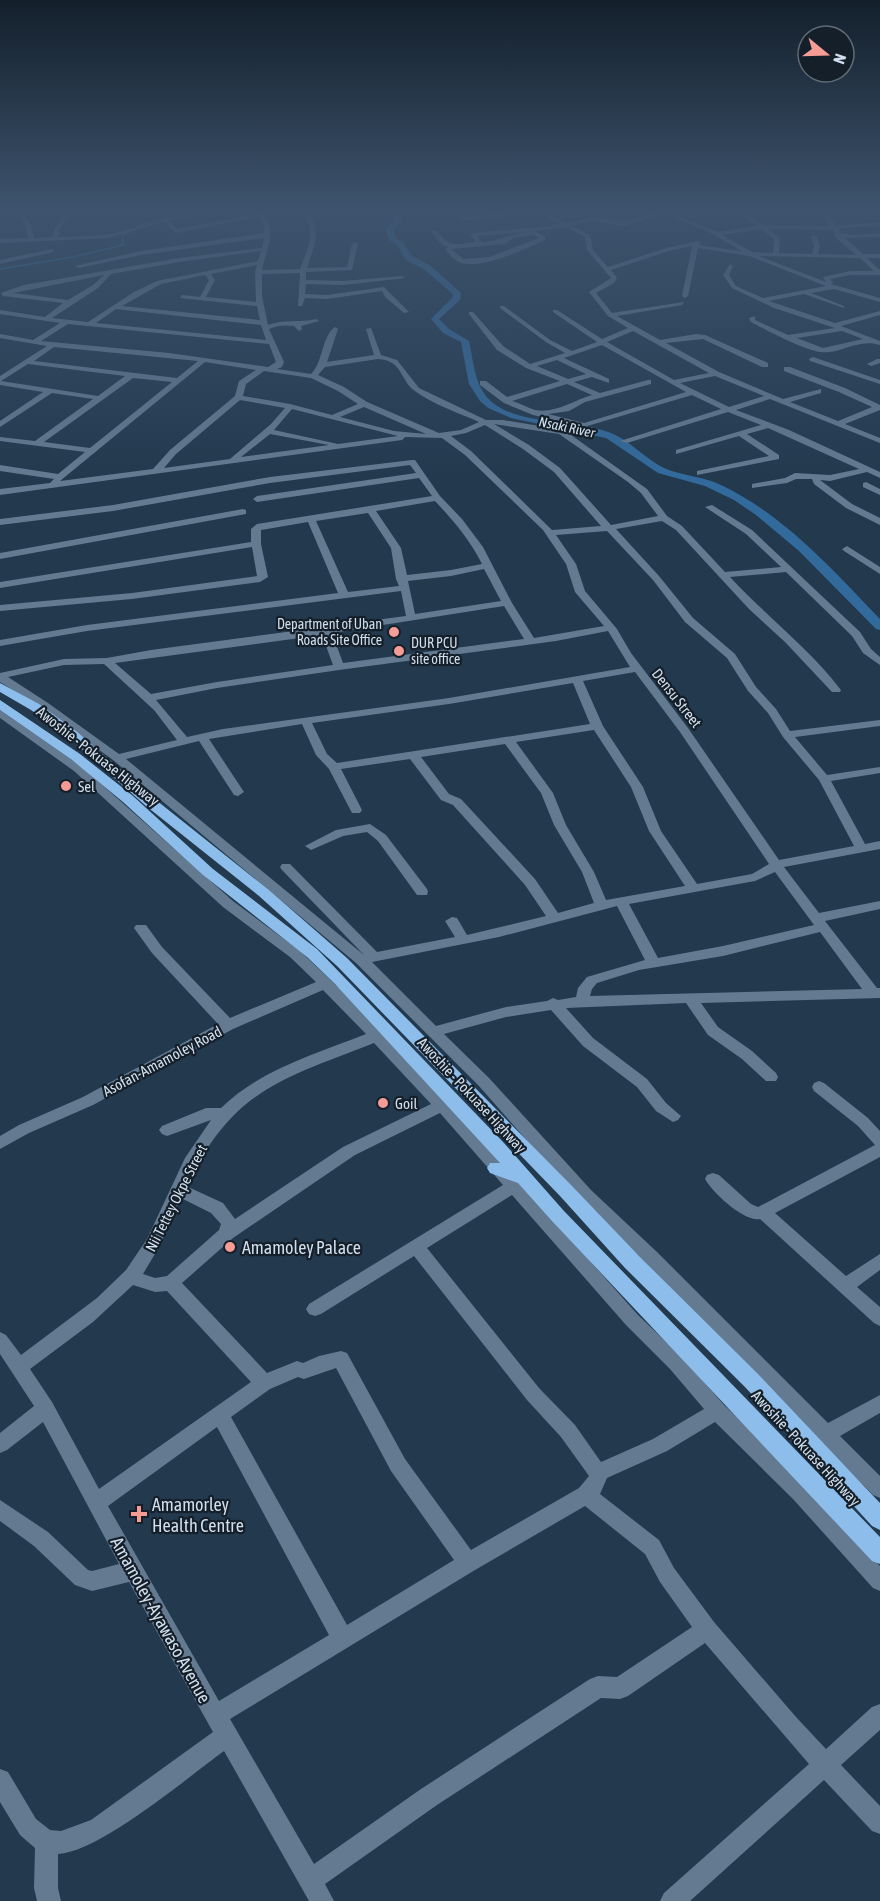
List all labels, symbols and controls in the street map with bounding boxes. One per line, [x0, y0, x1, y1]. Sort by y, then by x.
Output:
north arrow [796, 24, 856, 84]
text: N [830, 51, 850, 66]
water label: Nsaki River [537, 413, 597, 441]
place label: Department of Uban Roads Site Office [277, 616, 382, 648]
marker: Department of Uban Roads Site Office [387, 625, 401, 639]
place label: DUR PCU site office [411, 635, 460, 667]
marker: DUR PCU site office [392, 644, 406, 658]
street label: Densu Street [649, 665, 705, 731]
street label: Awoshie - Pokuase Highway [33, 703, 163, 809]
place label: Sel [78, 778, 95, 795]
marker: Sel [59, 779, 73, 793]
street label: Asofan-Amamoley Road [100, 1022, 224, 1100]
street label: Awoshie - Pokuase Highway [414, 1034, 530, 1156]
place label: Goil [395, 1095, 417, 1112]
marker: Goil [376, 1096, 390, 1110]
street label: Nii Tettey Okpe Street [142, 1142, 210, 1254]
place label: Amamoley Palace [242, 1237, 361, 1258]
marker: Amamoley Palace [223, 1240, 237, 1254]
street label: Awoshie - Pokuase Highway [748, 1387, 864, 1509]
place label: Amamorley Health Centre [152, 1494, 244, 1536]
marker: Amamorley Health Centre [130, 1505, 148, 1523]
street label: Amamoley-Ayawaso Avenue [107, 1533, 215, 1707]

